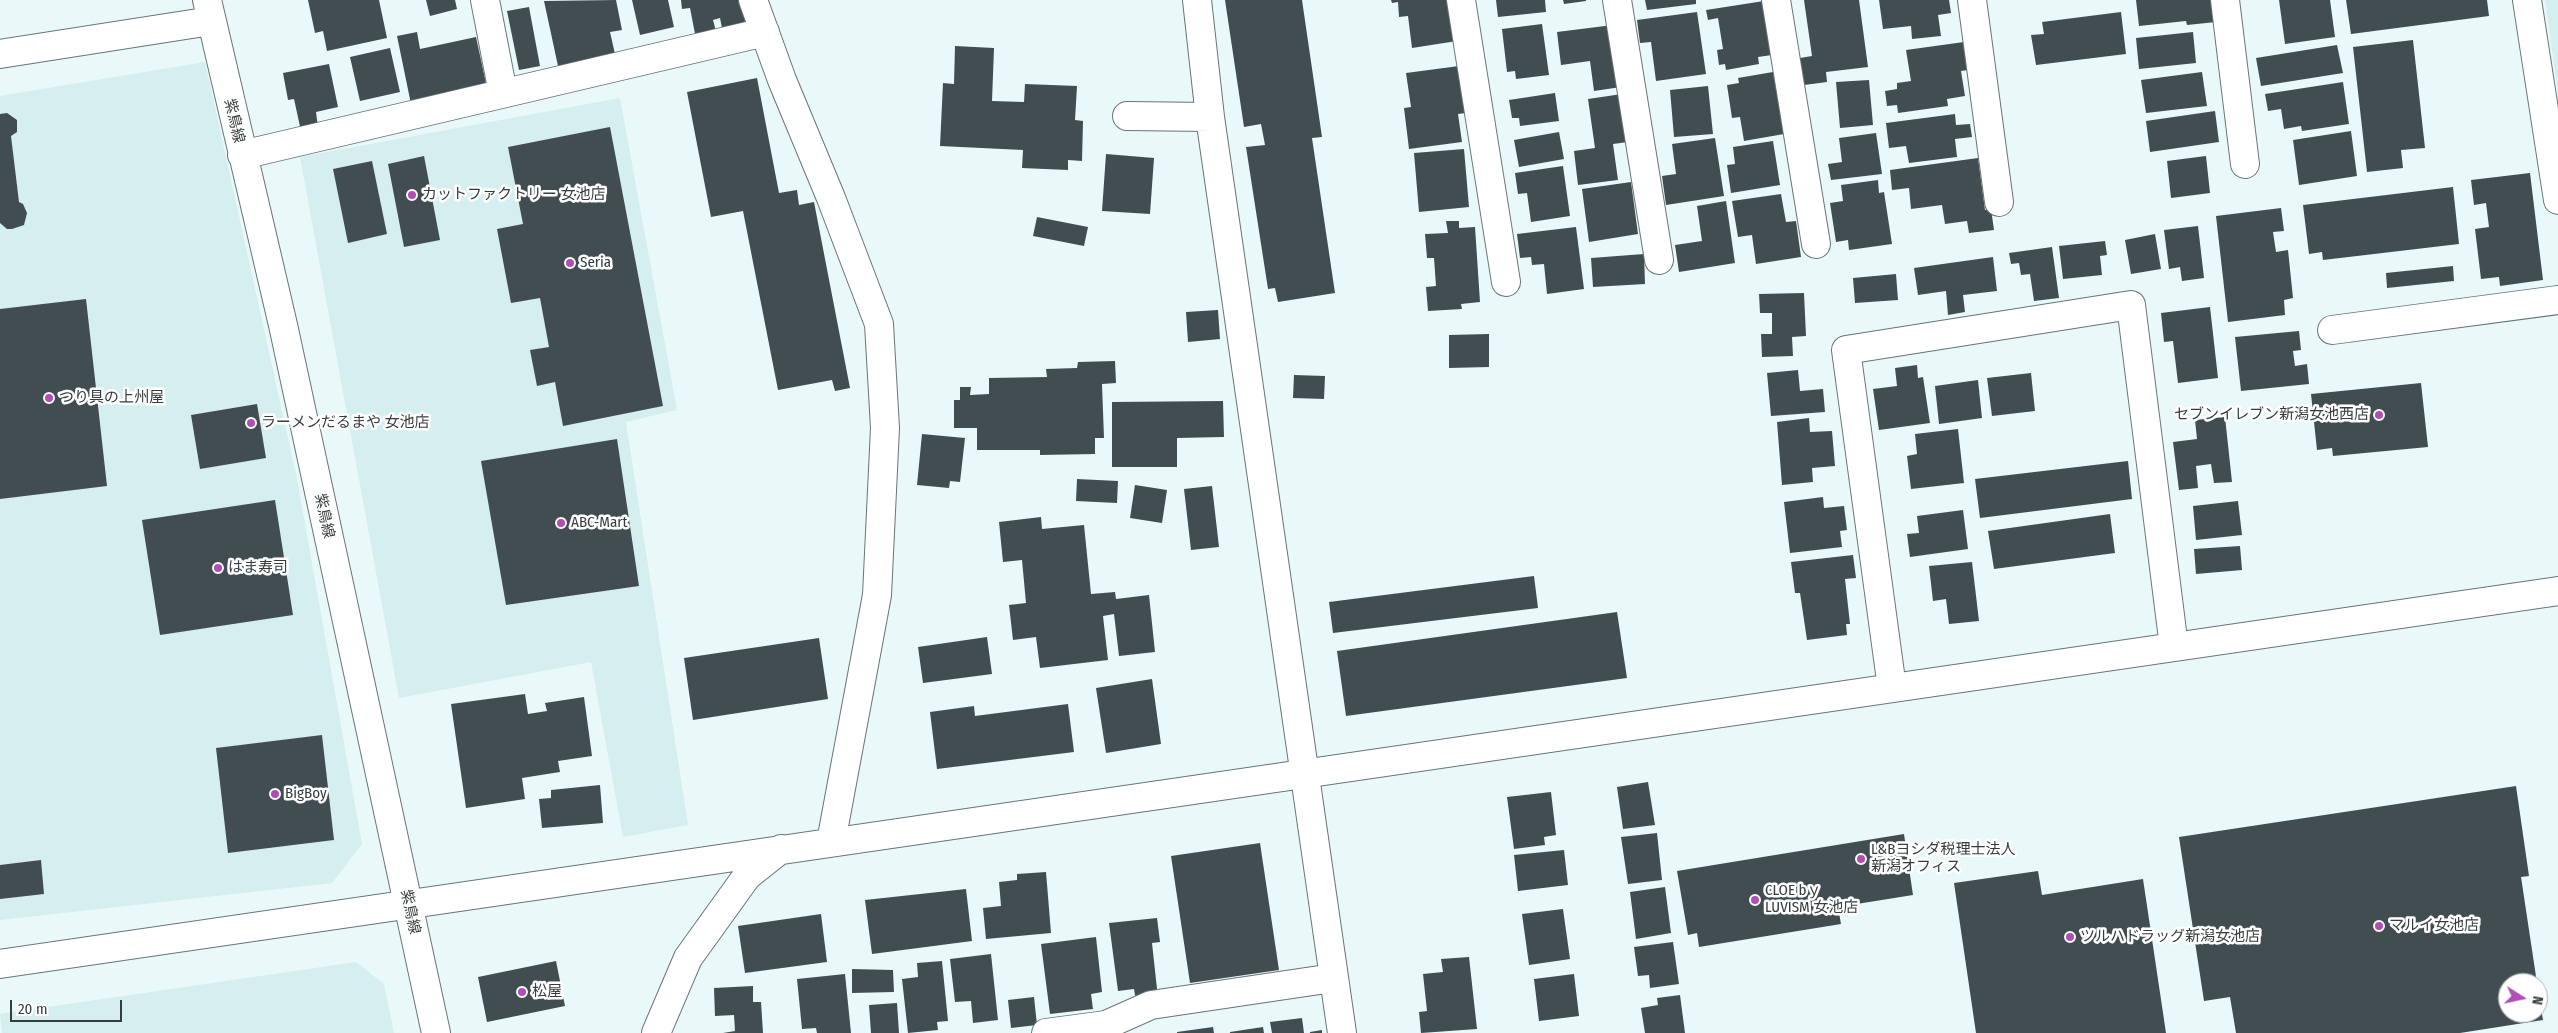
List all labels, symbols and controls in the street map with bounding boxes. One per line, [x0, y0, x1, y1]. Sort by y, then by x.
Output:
street label: 紫鳥線 [220, 97, 248, 145]
place label: カットファクトリー 女池店 [422, 186, 606, 204]
marker: カットファクトリー 女池店 [406, 189, 418, 201]
place label: Seria [580, 254, 611, 272]
marker: Seria [564, 257, 576, 269]
place label: つり具の上州屋 [59, 389, 164, 407]
marker: つり具の上州屋 [43, 392, 55, 404]
place label: セブンイレブン新潟女池西店 [2174, 406, 2369, 424]
marker: セブンイレブン新潟女池西店 [2373, 409, 2385, 421]
place label: ラーメンだるまや 女池店 [261, 414, 430, 432]
marker: ラーメンだるまや 女池店 [245, 417, 257, 429]
street label: 紫鳥線 [311, 492, 337, 540]
place label: ABC-Mart [571, 514, 628, 532]
marker: ABC-Mart [555, 517, 567, 529]
place label: はま寿司 [228, 559, 288, 577]
marker: はま寿司 [212, 562, 224, 574]
place label: BigBoy [285, 785, 327, 803]
marker: BigBoy [269, 788, 281, 800]
place label: L&Bヨシダ税理士法人 新潟オフィス [1871, 841, 2016, 876]
marker: L&Bヨシダ税理士法人 新潟オフィス [1855, 853, 1867, 865]
place label: CLOE bｙ LUVISM 女池店 [1765, 882, 1858, 917]
street label: 紫鳥線 [397, 888, 423, 936]
marker: CLOE bｙ LUVISM 女池店 [1749, 894, 1761, 906]
place label: マルイ女池店 [2389, 917, 2479, 935]
marker: マルイ女池店 [2373, 920, 2385, 932]
place label: ツルハドラッグ新潟女池店 [2080, 928, 2260, 946]
marker: ツルハドラッグ新潟女池店 [2064, 931, 2076, 943]
north arrow [2498, 973, 2548, 1023]
place label: 松屋 [532, 983, 562, 1001]
marker: 松屋 [516, 986, 528, 998]
scale bar [12, 990, 125, 1022]
text: N [2528, 995, 2546, 1006]
text: 20 m [18, 1000, 48, 1018]

